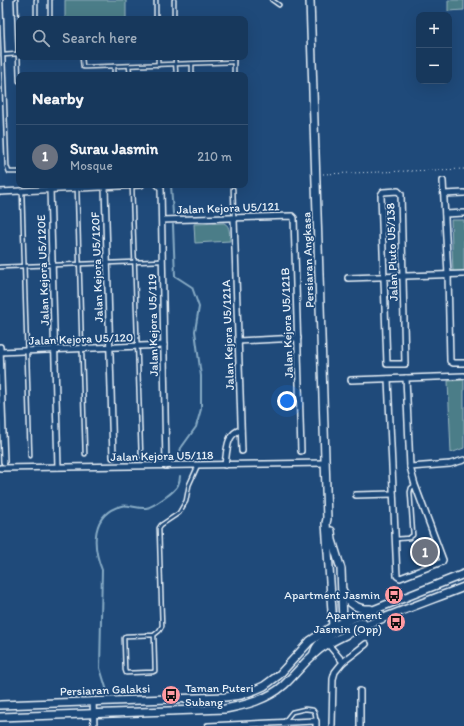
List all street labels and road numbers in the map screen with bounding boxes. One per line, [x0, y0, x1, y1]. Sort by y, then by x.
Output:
street label: Jalan Kejora U5/121 [176, 199, 280, 217]
street label: Jalan Pluto U5/138 [383, 202, 401, 301]
street label: Jalan Kejora U5/120F [88, 211, 106, 323]
street label: Persiaran Angkasa [299, 212, 317, 308]
street label: Jalan Kejora U5/120E [34, 214, 52, 326]
street label: Jalan Kejora U5/121B [278, 267, 296, 378]
street label: Jalan Kejora U5/119 [145, 274, 161, 376]
street label: Jalan Kejora U5/121A [219, 279, 237, 390]
street label: Jalan Kejora U5/120 [28, 330, 134, 348]
street label: Jalan Kejora U5/118 [110, 448, 214, 464]
street label: Persiaran Galaksi [60, 681, 150, 699]

